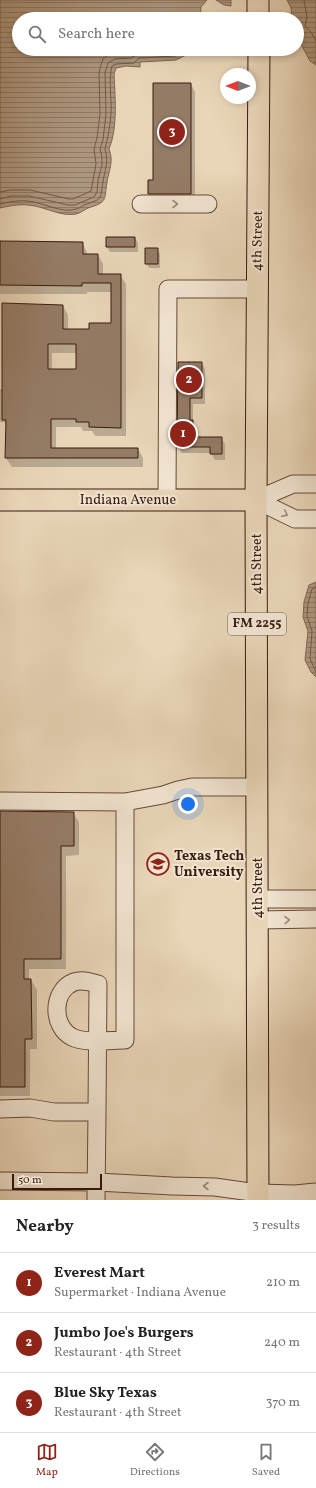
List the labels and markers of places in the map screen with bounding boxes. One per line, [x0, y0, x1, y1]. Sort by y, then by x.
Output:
pin: 3 [159, 117, 185, 147]
pin: 2 [176, 365, 202, 395]
pin: 1 [170, 419, 196, 449]
place label: Texas Tech University [174, 847, 244, 882]
school or university icon: Texas Tech University [145, 851, 171, 877]

